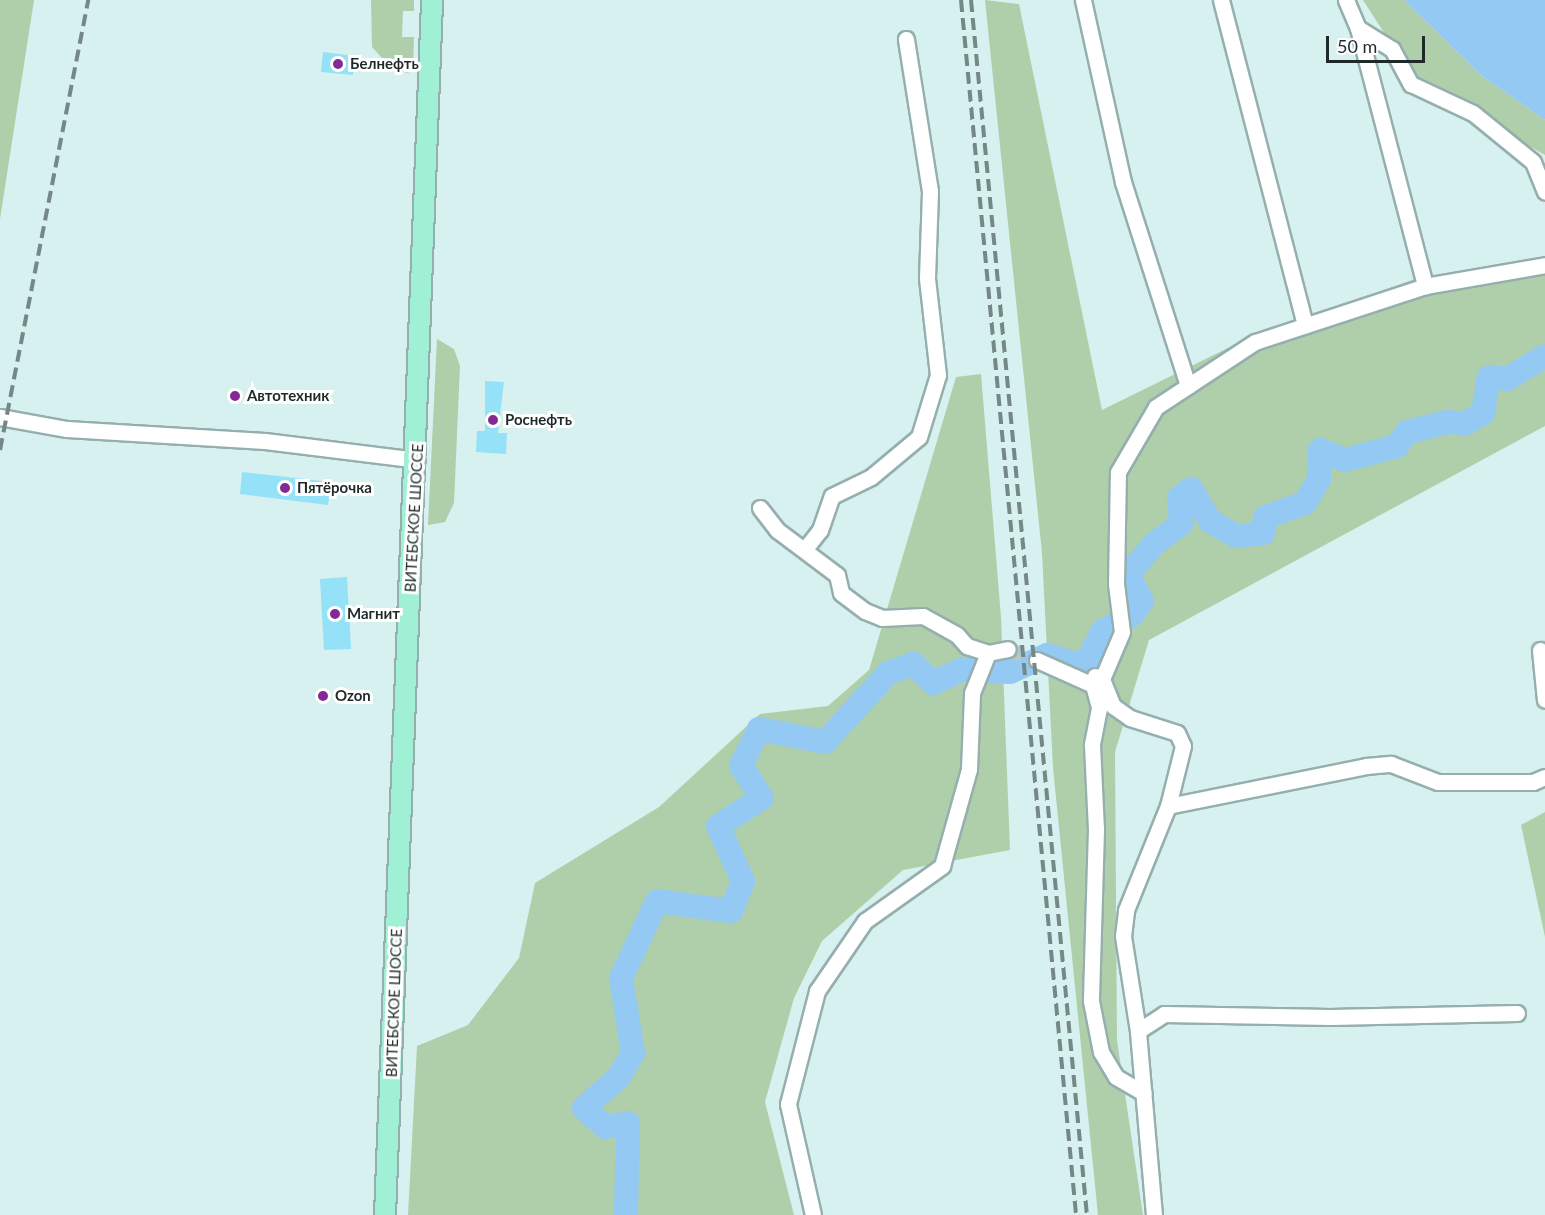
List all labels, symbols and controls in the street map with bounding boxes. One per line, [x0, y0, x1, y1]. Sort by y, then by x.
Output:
scale bar [1329, 24, 1428, 62]
text: 50 m [1337, 35, 1377, 57]
place label: Белнефть [350, 55, 419, 73]
marker: Белнефть [331, 57, 345, 71]
place label: Автотехник [247, 387, 329, 405]
marker: Автотехник [228, 389, 242, 403]
place label: Роснефть [505, 411, 572, 429]
marker: Роснефть [486, 413, 500, 427]
street label: ВИТЕБСКОЕ ШОССЕ [401, 443, 427, 593]
place label: Пятёрочка [297, 479, 372, 497]
marker: Пятёрочка [278, 481, 292, 495]
place label: Магнит [347, 605, 400, 623]
marker: Магнит [328, 607, 342, 621]
place label: Ozon [335, 687, 371, 705]
marker: Ozon [316, 689, 330, 703]
street label: ВИТЕБСКОЕ ШОССЕ [382, 928, 406, 1078]

